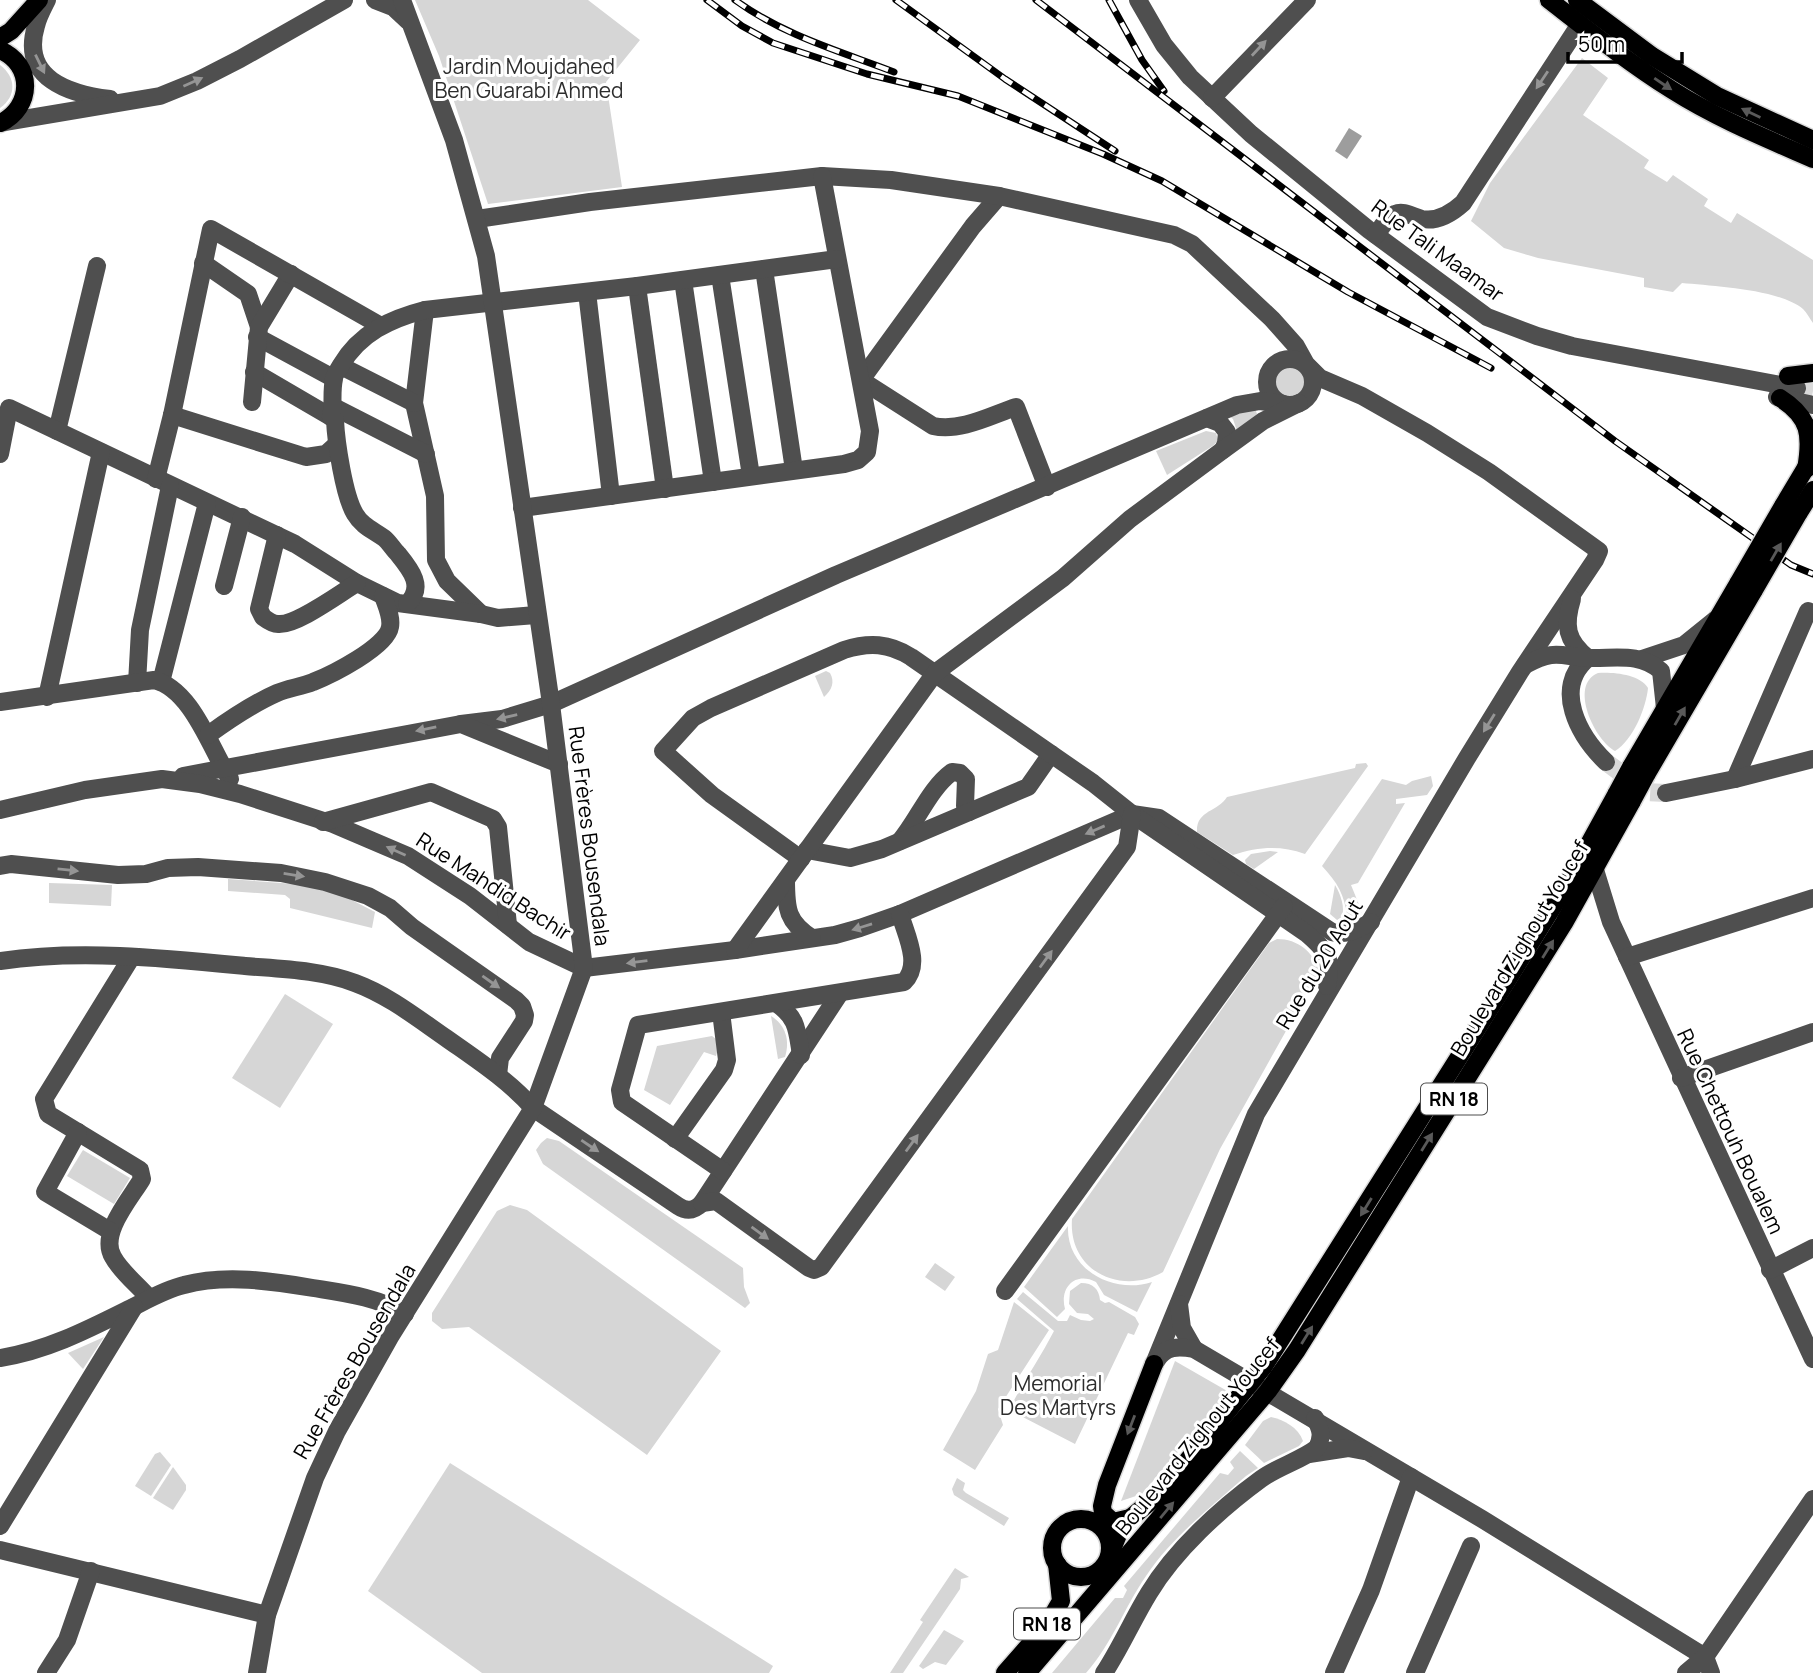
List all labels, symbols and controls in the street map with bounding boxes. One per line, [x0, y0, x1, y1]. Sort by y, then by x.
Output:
scale bar [1568, 21, 1682, 65]
text: 50 m [1578, 30, 1625, 58]
one-way arrow [1251, 39, 1267, 57]
park label: Jardin Moujdahed Ben Guarabi Ahmed [434, 52, 624, 104]
one-way arrow [34, 54, 45, 74]
one-way arrow [1536, 71, 1549, 90]
one-way arrow [182, 76, 203, 87]
one-way arrow [1654, 77, 1672, 91]
one-way arrow [1741, 107, 1761, 119]
street label: Rue Tali Maamar [1366, 193, 1510, 308]
one-way arrow [1770, 542, 1782, 562]
one-way arrow [1674, 706, 1687, 725]
one-way arrow [496, 712, 518, 723]
one-way arrow [1482, 713, 1495, 732]
one-way arrow [415, 724, 437, 735]
street label: Rue Frères Bousendala [563, 724, 617, 948]
street label: Rue Mahdid Bachir [411, 825, 577, 947]
one-way arrow [1084, 825, 1105, 836]
street label: Boulevard Zighout Youcef [1444, 835, 1595, 1061]
one-way arrow [386, 845, 406, 857]
one-way arrow [57, 865, 79, 876]
one-way arrow [283, 870, 305, 881]
street label: Rue du 20 Aout [1269, 894, 1369, 1034]
one-way arrow [851, 923, 872, 933]
one-way arrow [1541, 940, 1554, 959]
one-way arrow [1039, 950, 1053, 968]
one-way arrow [626, 956, 648, 967]
one-way arrow [482, 975, 500, 989]
street label: Rue Chettouh Boualem [1671, 1024, 1791, 1238]
road number: RN 18 [1421, 1084, 1487, 1114]
one-way arrow [1420, 1132, 1433, 1152]
one-way arrow [905, 1134, 919, 1152]
one-way arrow [580, 1139, 599, 1152]
one-way arrow [1359, 1198, 1372, 1217]
one-way arrow [751, 1226, 769, 1240]
street label: Rue Frères Bousendala [287, 1258, 421, 1464]
one-way arrow [1300, 1326, 1313, 1345]
street label: Boulevard Zighout Youcef [1109, 1331, 1286, 1541]
park label: Memorial Des Martyrs [1000, 1369, 1116, 1421]
one-way arrow [1125, 1414, 1136, 1435]
one-way arrow [1159, 1501, 1175, 1519]
road number: RN 18 [1014, 1608, 1080, 1640]

